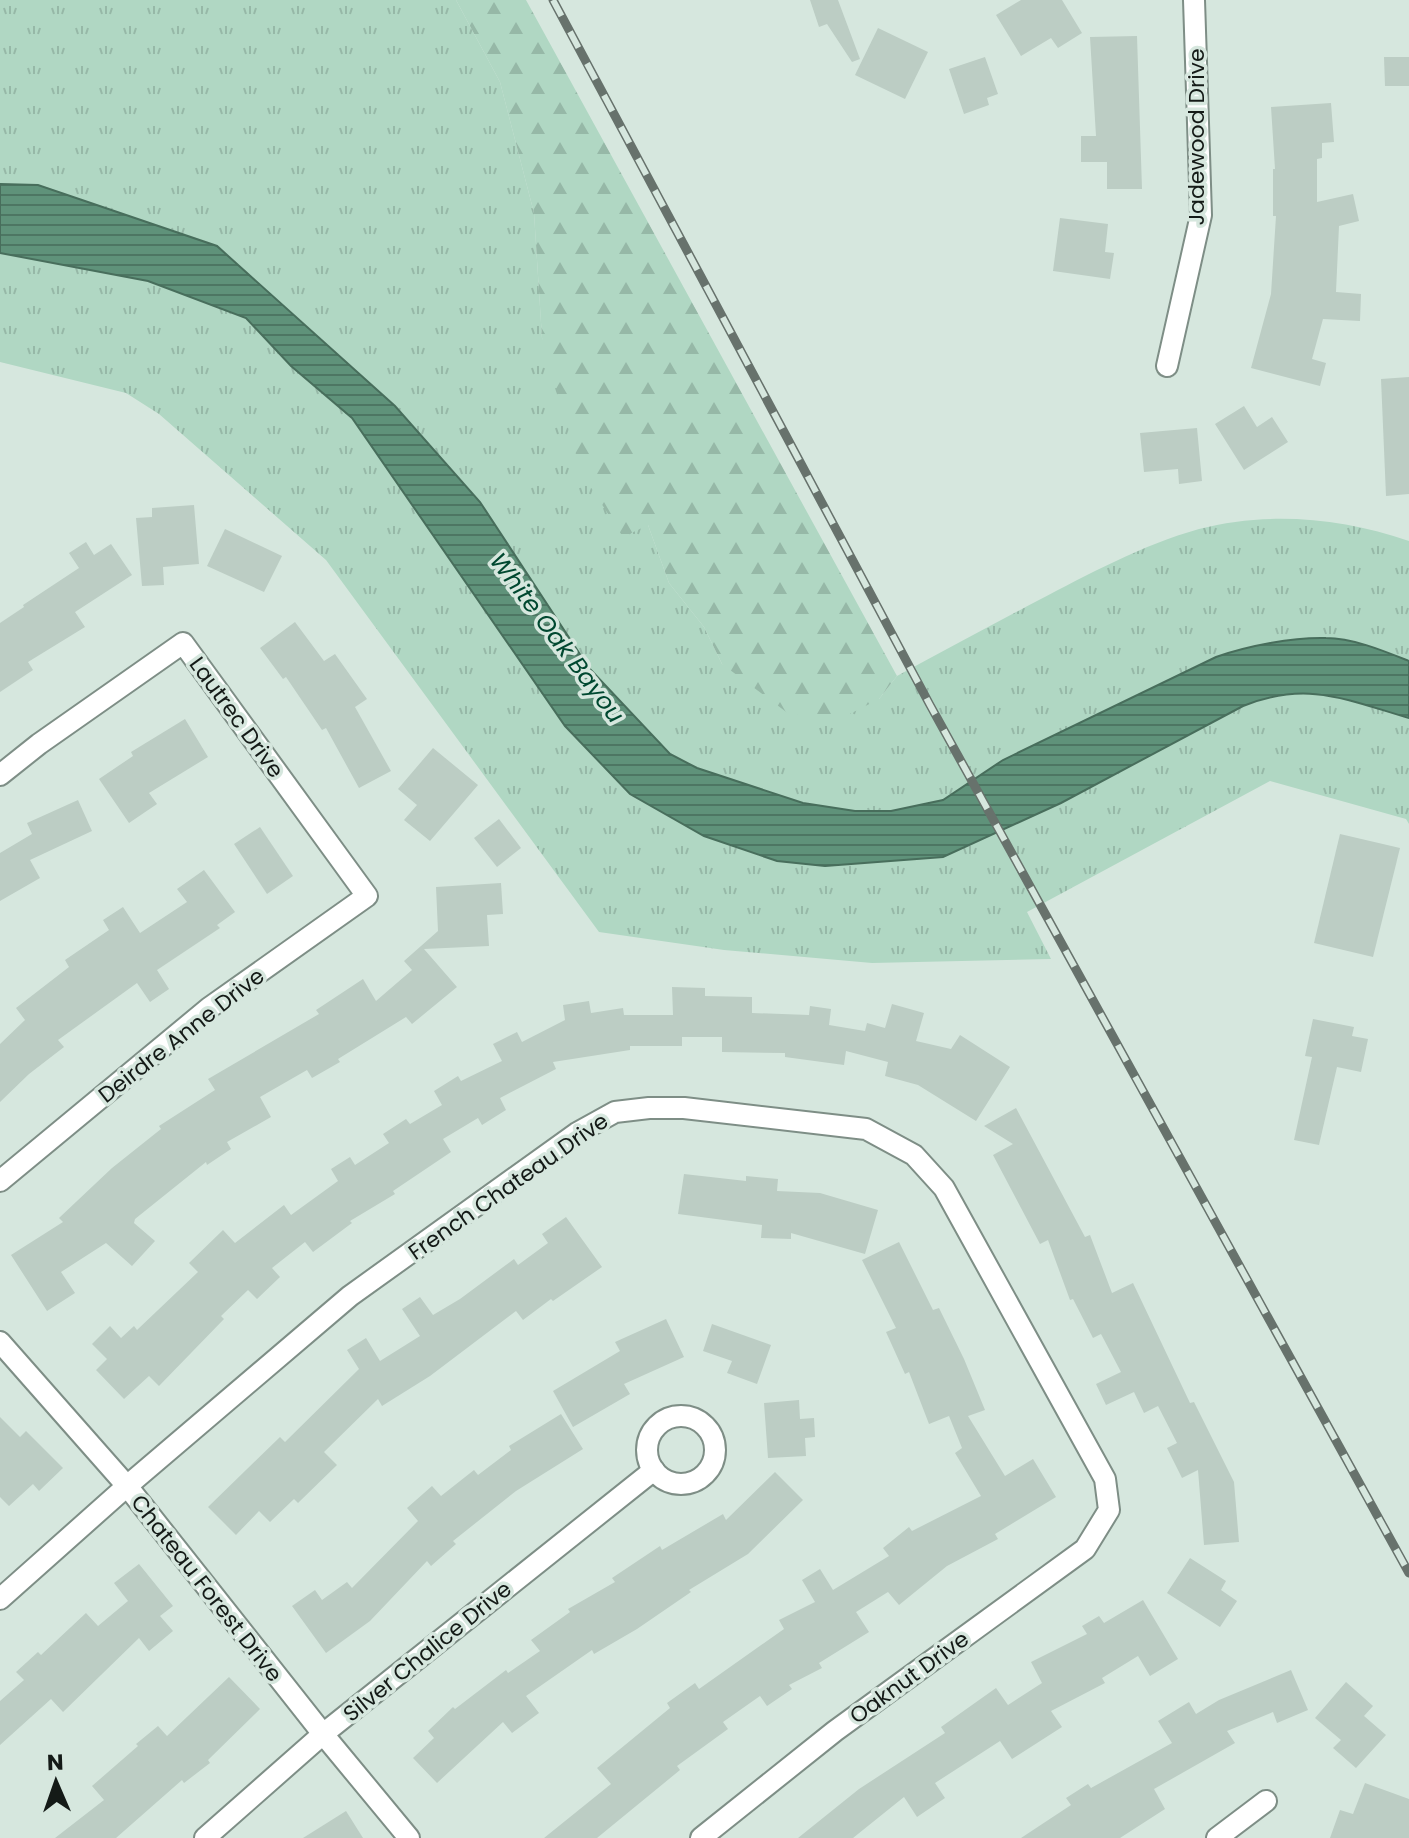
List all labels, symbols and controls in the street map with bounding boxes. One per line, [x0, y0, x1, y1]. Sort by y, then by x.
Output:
street label: Jadewood Drive [1181, 48, 1212, 226]
water label: White Oak Bayou [482, 546, 632, 730]
street label: Lautrec Drive [182, 650, 291, 784]
street label: Deirdre Anne Drive [92, 961, 271, 1110]
street label: French Chateau Drive [402, 1105, 615, 1267]
street label: Chateau Forest Drive [124, 1488, 290, 1688]
street label: Silver Chalice Drive [337, 1574, 518, 1729]
street label: Oaknut Drive [843, 1624, 975, 1731]
north arrow [16, 1742, 96, 1822]
text: N [47, 1747, 64, 1778]

